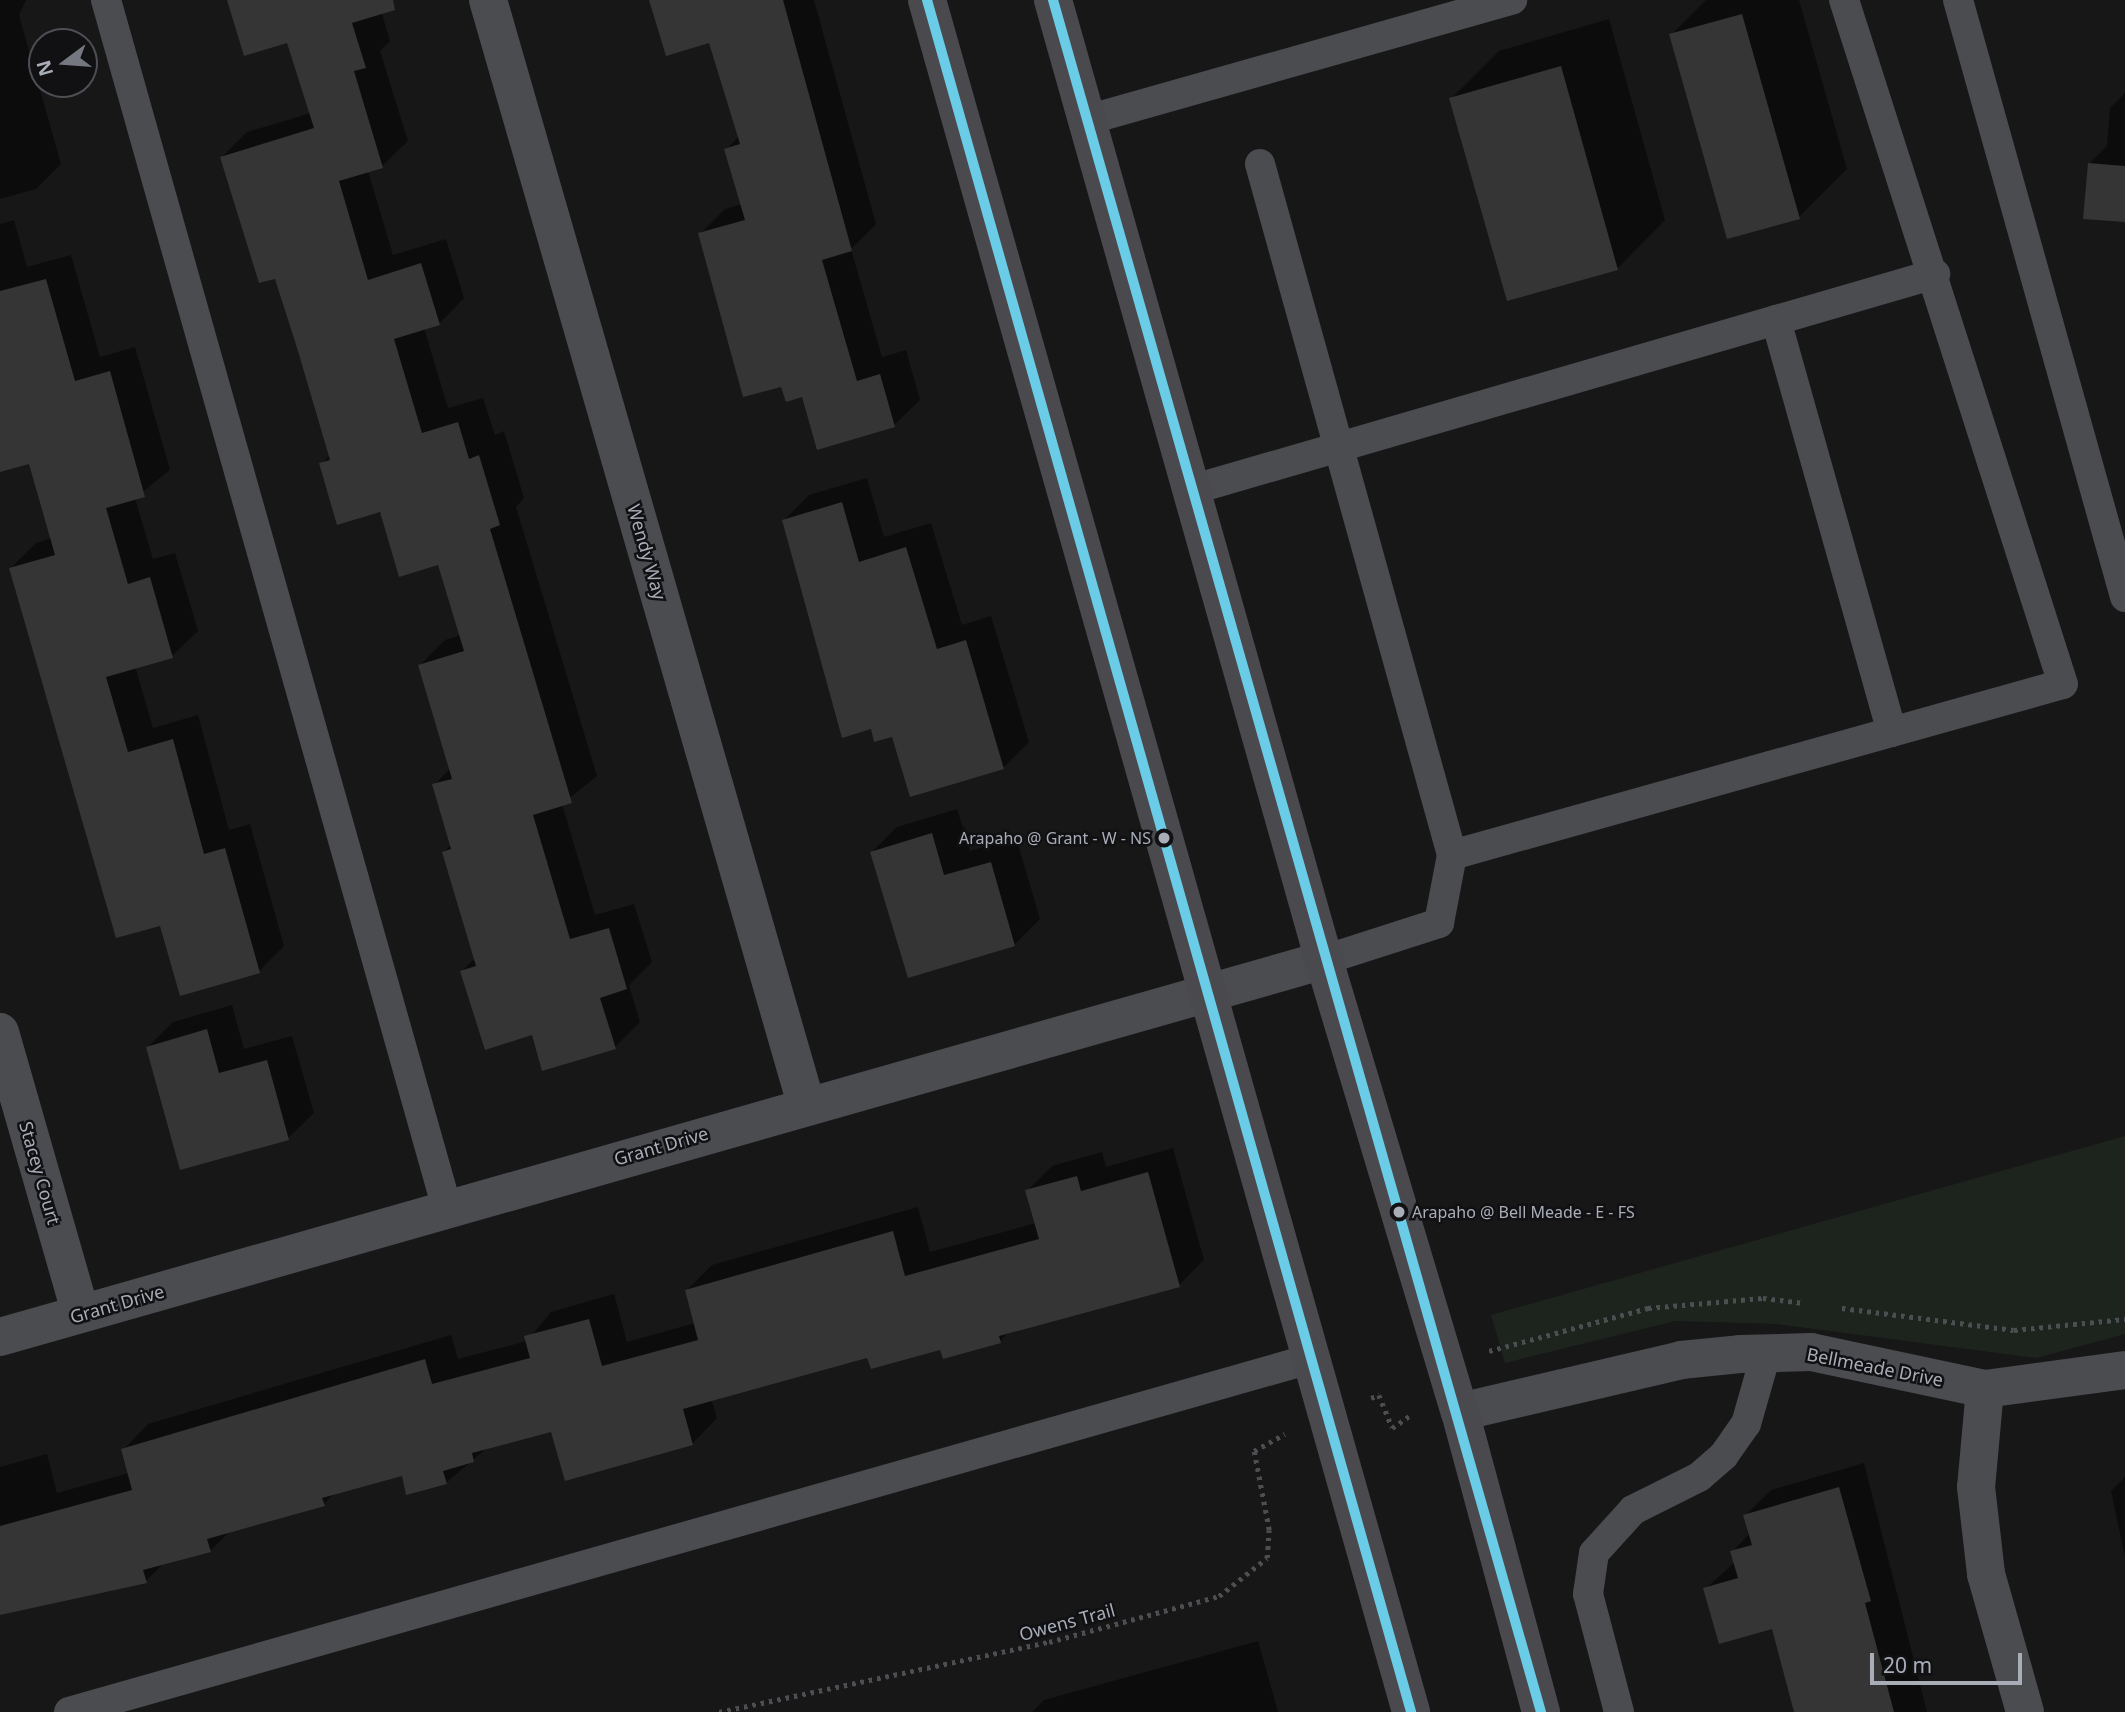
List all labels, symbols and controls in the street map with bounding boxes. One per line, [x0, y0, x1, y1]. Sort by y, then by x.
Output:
north arrow [28, 28, 98, 98]
text: N [30, 57, 59, 79]
street label: Wendy Way [623, 502, 671, 602]
place label: Arapaho @ Grant - W - NS [959, 828, 1151, 848]
marker: Arapaho @ Grant - W - NS [1157, 831, 1171, 845]
street label: Stacey Court [15, 1119, 65, 1227]
street label: Grant Drive [611, 1122, 711, 1170]
place label: Arapaho @ Bell Meade - E - FS [1412, 1202, 1635, 1222]
marker: Arapaho @ Bell Meade - E - FS [1392, 1205, 1406, 1219]
street label: Grant Drive [67, 1280, 167, 1328]
street label: Bellmeade Drive [1805, 1343, 1945, 1391]
street label: Owens Trail [1017, 1599, 1117, 1645]
scale bar [1873, 1638, 2025, 1682]
text: 20 m [1883, 1651, 1932, 1679]

